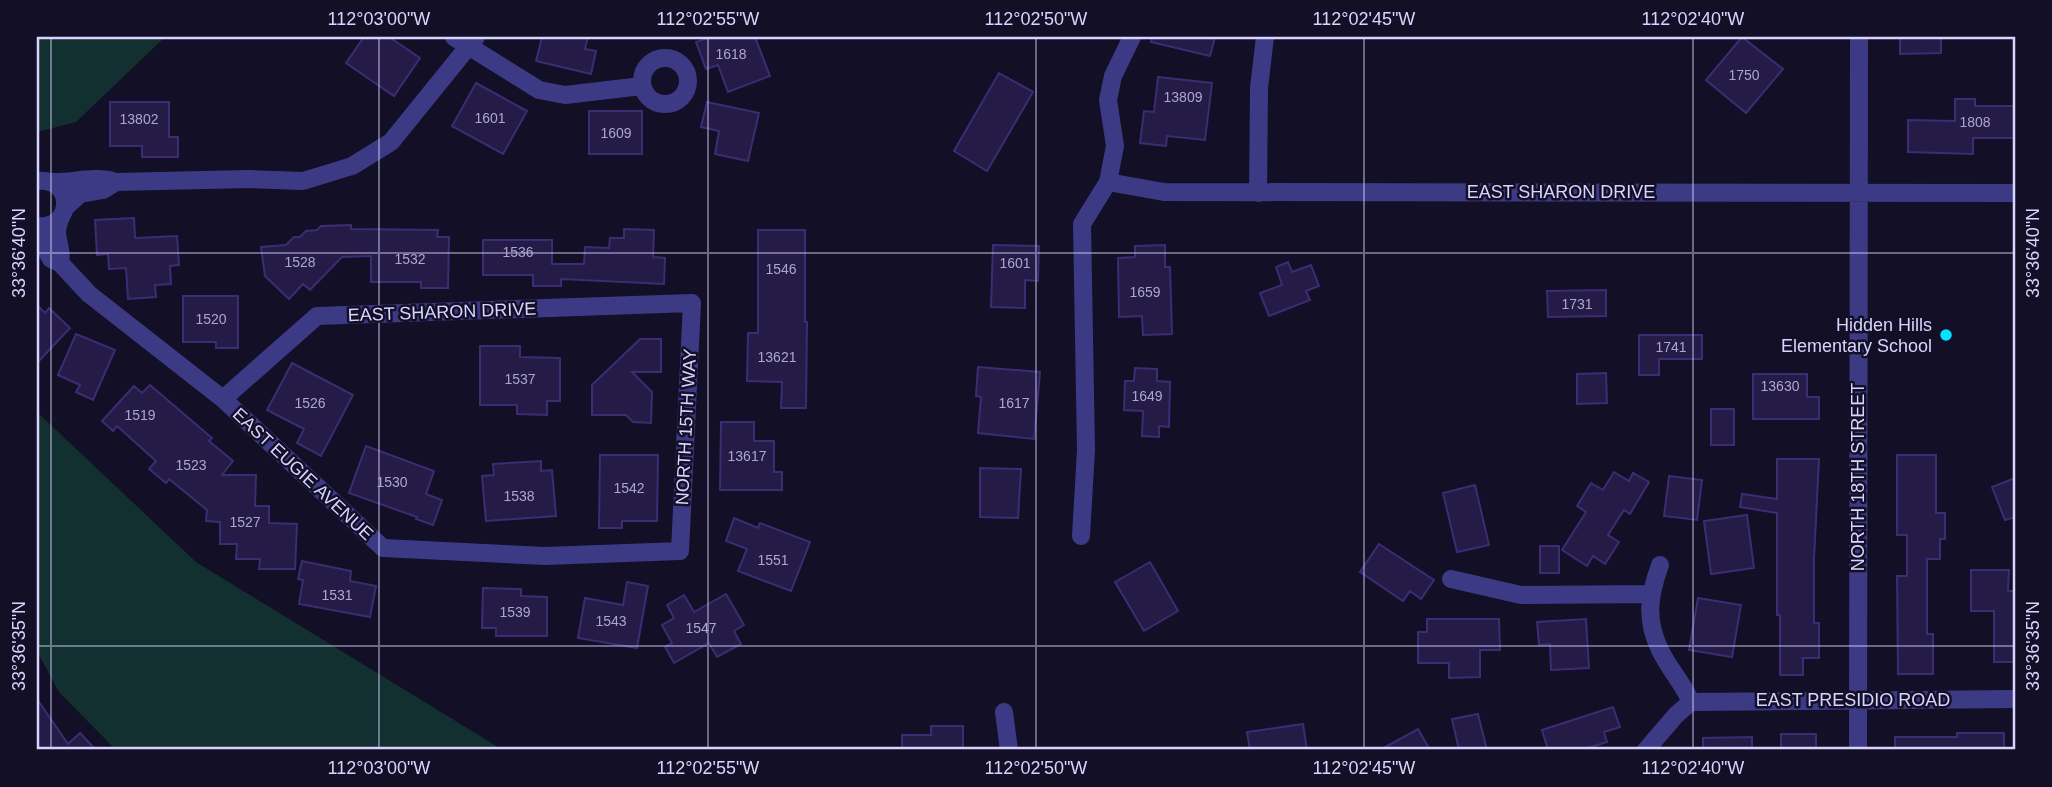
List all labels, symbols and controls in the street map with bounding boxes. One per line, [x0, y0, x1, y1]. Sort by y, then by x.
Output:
text: 112°03'00"W [328, 9, 430, 29]
text: 112°02'55"W [657, 9, 759, 29]
text: 112°02'50"W [985, 9, 1087, 29]
text: 112°02'45"W [1313, 9, 1415, 29]
text: 112°02'40"W [1642, 9, 1744, 29]
house number: 1618 [715, 46, 747, 62]
house number: 1750 [1728, 67, 1760, 83]
house number: 13809 [1164, 89, 1203, 105]
house number: 1601 [474, 110, 506, 126]
house number: 13802 [120, 111, 159, 127]
house number: 1808 [1959, 114, 1991, 130]
house number: 1609 [600, 125, 632, 141]
street label: EAST SHARON DRIVE [1467, 182, 1655, 202]
text: 33°36'40"N [9, 208, 29, 298]
text: 33°36'40"N [2023, 208, 2043, 298]
house number: 1536 [502, 244, 534, 260]
house number: 1532 [394, 251, 426, 267]
house number: 1528 [284, 254, 316, 270]
house number: 1601 [999, 255, 1031, 271]
house number: 1546 [765, 261, 797, 277]
house number: 1659 [1129, 284, 1161, 300]
house number: 1731 [1561, 296, 1593, 312]
street label: EAST SHARON DRIVE [347, 299, 537, 325]
house number: 1520 [195, 311, 227, 327]
place label: Hidden Hills Elementary School [1781, 315, 1932, 356]
marker: Hidden Hills Elementary School [1938, 327, 1954, 343]
house number: 1741 [1655, 339, 1687, 355]
street label: NORTH 15TH WAY [672, 348, 700, 506]
house number: 13621 [758, 349, 797, 365]
house number: 1537 [504, 371, 536, 387]
house number: 13630 [1761, 378, 1800, 394]
street label: NORTH 18TH STREET [1848, 383, 1868, 571]
house number: 1649 [1131, 388, 1163, 404]
house number: 1526 [294, 395, 326, 411]
house number: 1617 [998, 395, 1030, 411]
street label: EAST EUGIE AVENUE [229, 404, 377, 544]
house number: 1519 [124, 407, 156, 423]
house number: 13617 [728, 448, 767, 464]
house number: 1523 [175, 457, 207, 473]
house number: 1530 [376, 474, 408, 490]
house number: 1542 [613, 480, 645, 496]
house number: 1538 [503, 488, 535, 504]
house number: 1527 [229, 514, 261, 530]
house number: 1551 [757, 552, 789, 568]
house number: 1531 [321, 587, 353, 603]
text: 33°36'35"N [9, 601, 29, 691]
text: 33°36'35"N [2023, 601, 2043, 691]
house number: 1539 [499, 604, 531, 620]
house number: 1543 [595, 613, 627, 629]
house number: 1547 [685, 620, 717, 636]
street label: EAST PRESIDIO ROAD [1756, 690, 1950, 710]
text: 112°03'00"W [328, 758, 430, 778]
text: 112°02'55"W [657, 758, 759, 778]
text: 112°02'50"W [985, 758, 1087, 778]
text: 112°02'45"W [1313, 758, 1415, 778]
text: 112°02'40"W [1642, 758, 1744, 778]

